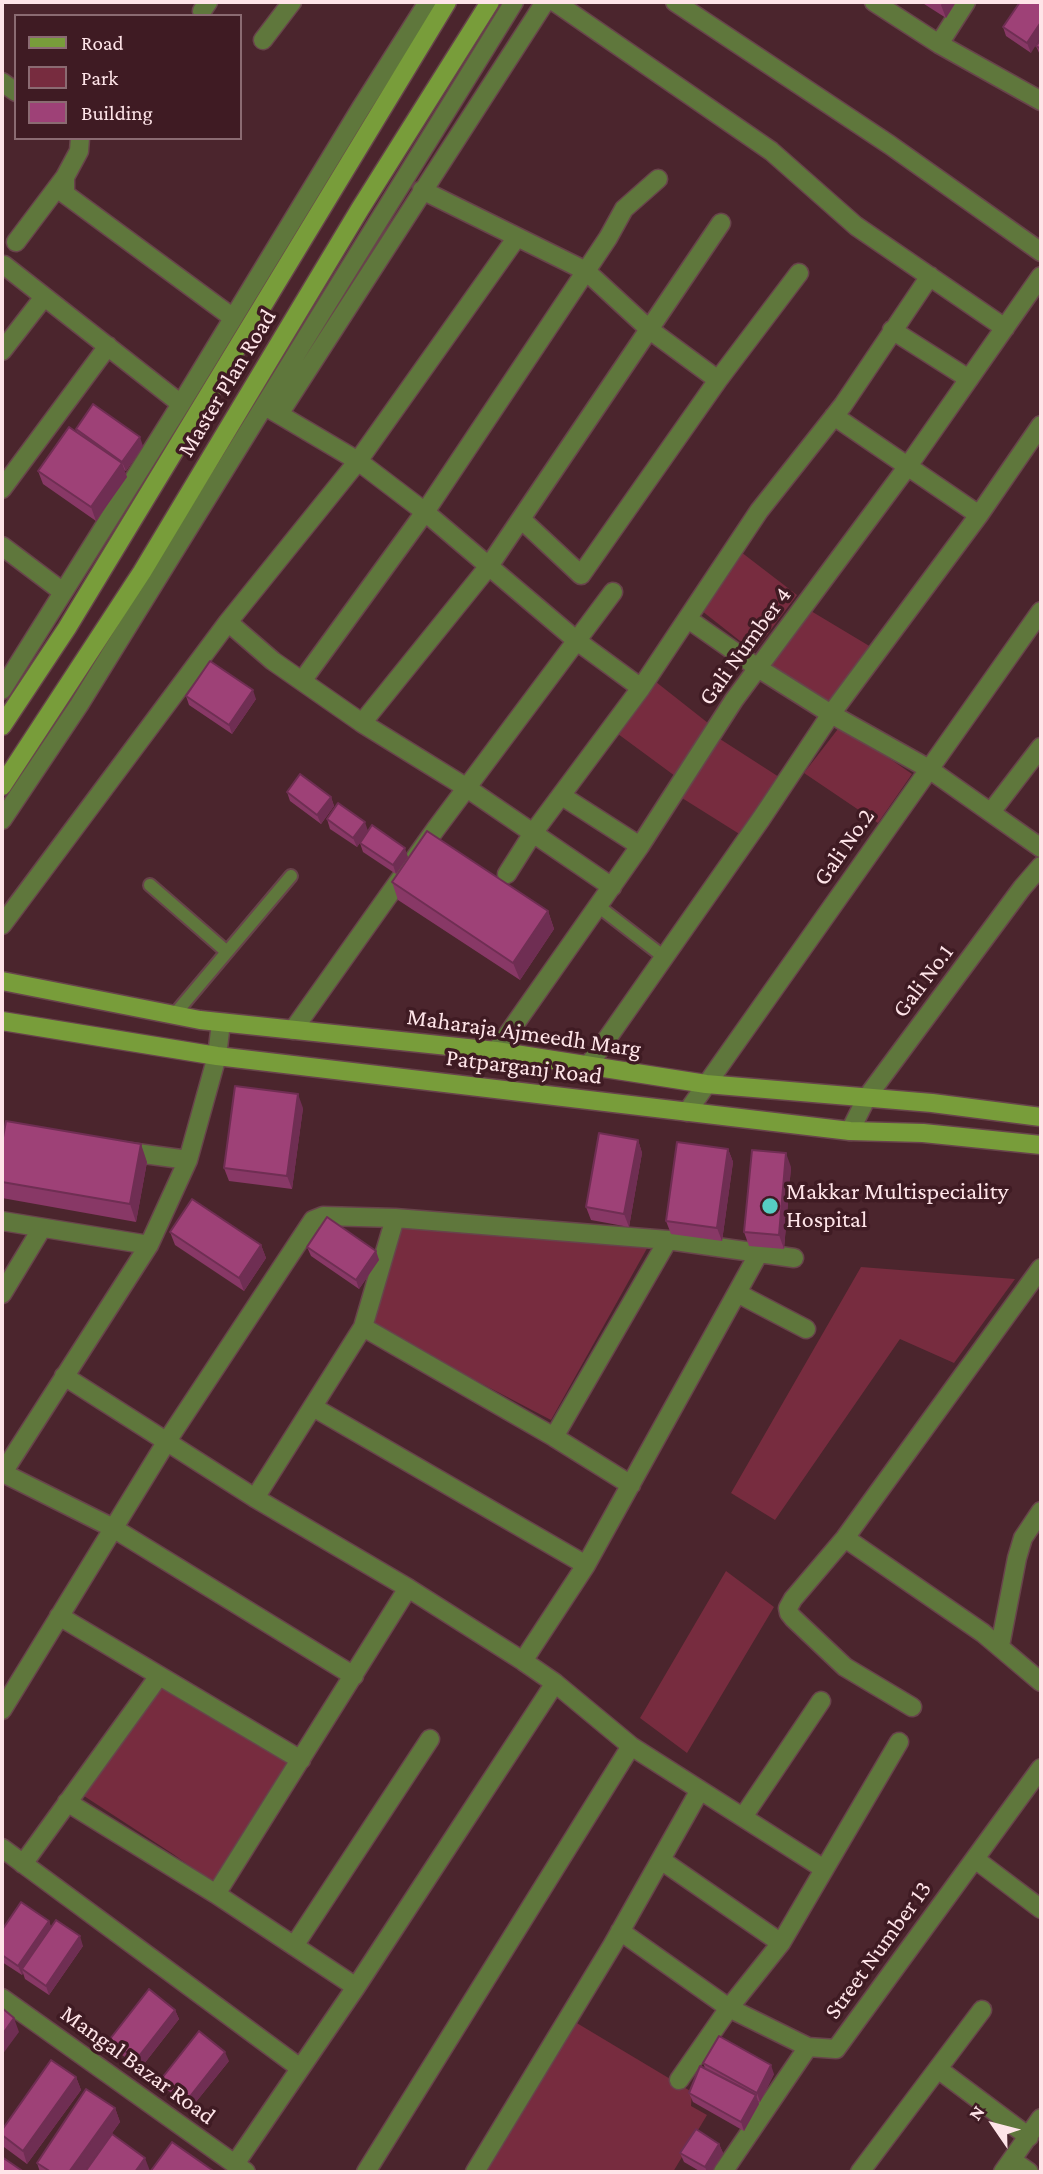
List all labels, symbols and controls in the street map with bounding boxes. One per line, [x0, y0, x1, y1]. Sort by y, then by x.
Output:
legend [14, 14, 242, 140]
text: Road [81, 31, 124, 55]
text: Park [81, 66, 118, 90]
text: Building [81, 101, 153, 125]
street label: Master Plan Road [172, 304, 282, 462]
street label: Gali Number 4 [692, 581, 798, 711]
street label: Gali No.2 [807, 803, 881, 891]
street label: Gali No.1 [886, 939, 960, 1023]
street label: Maharaja Ajmeedh Marg [405, 1002, 643, 1064]
street label: Patparganj Road [444, 1043, 604, 1091]
place label: Makkar Multispeciality Hospital [786, 1178, 1008, 1234]
marker: Makkar Multispeciality Hospital [760, 1196, 780, 1216]
street label: Street Number 13 [818, 1875, 938, 2025]
street label: Mangal Bazar Road [55, 1999, 221, 2131]
north arrow [959, 2090, 1029, 2160]
text: N [964, 2101, 989, 2124]

